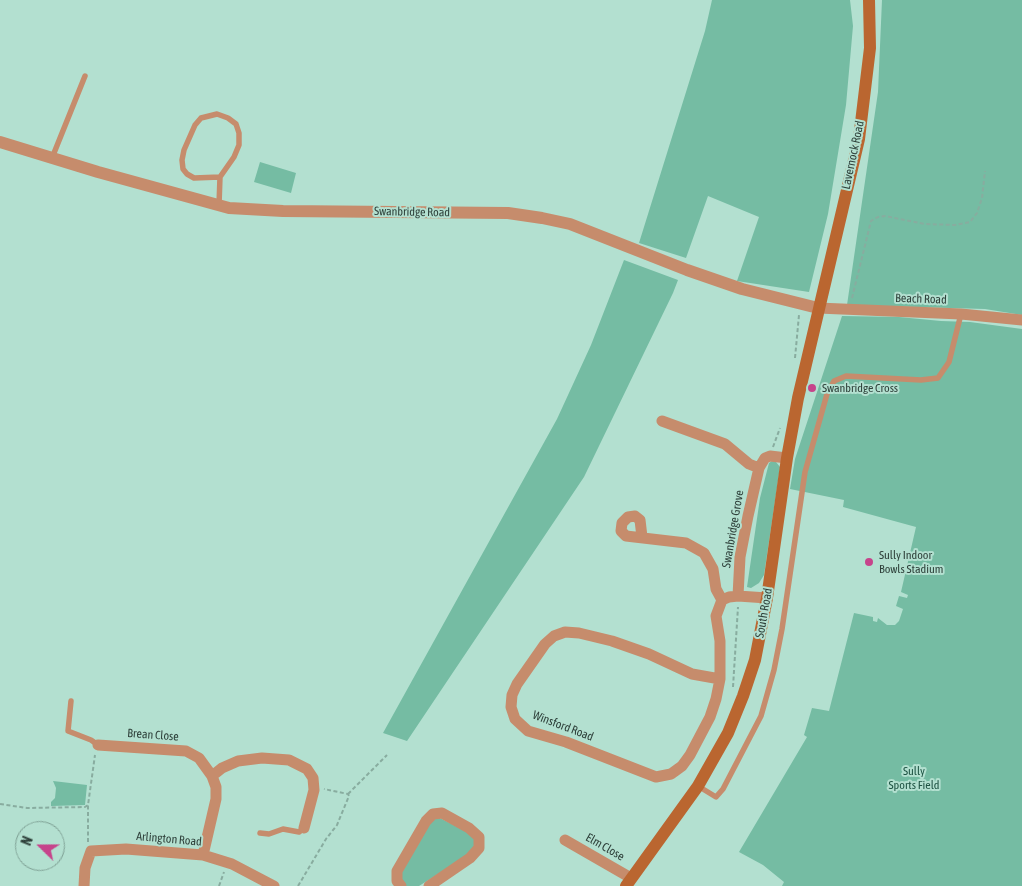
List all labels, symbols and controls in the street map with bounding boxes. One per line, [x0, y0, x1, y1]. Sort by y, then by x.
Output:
street label: Lavernock Road [839, 119, 867, 191]
street label: Swanbridge Road [374, 204, 450, 220]
street label: Beach Road [895, 291, 947, 307]
place label: Swanbridge Cross [822, 381, 898, 395]
marker: Swanbridge Cross [806, 382, 818, 394]
street label: Swanbridge Grove [719, 489, 747, 569]
place label: Sully Indoor Bowls Stadium [879, 548, 943, 576]
marker: Sully Indoor Bowls Stadium [863, 556, 875, 568]
street label: South Road [753, 587, 775, 639]
street label: Winsford Road [530, 708, 596, 744]
street label: Brean Close [127, 726, 179, 744]
park label: Sully Sports Field [889, 764, 939, 792]
north arrow [15, 821, 65, 871]
street label: Arlington Road [136, 829, 202, 849]
street label: Elm Close [583, 830, 627, 864]
text: N [18, 834, 36, 848]

